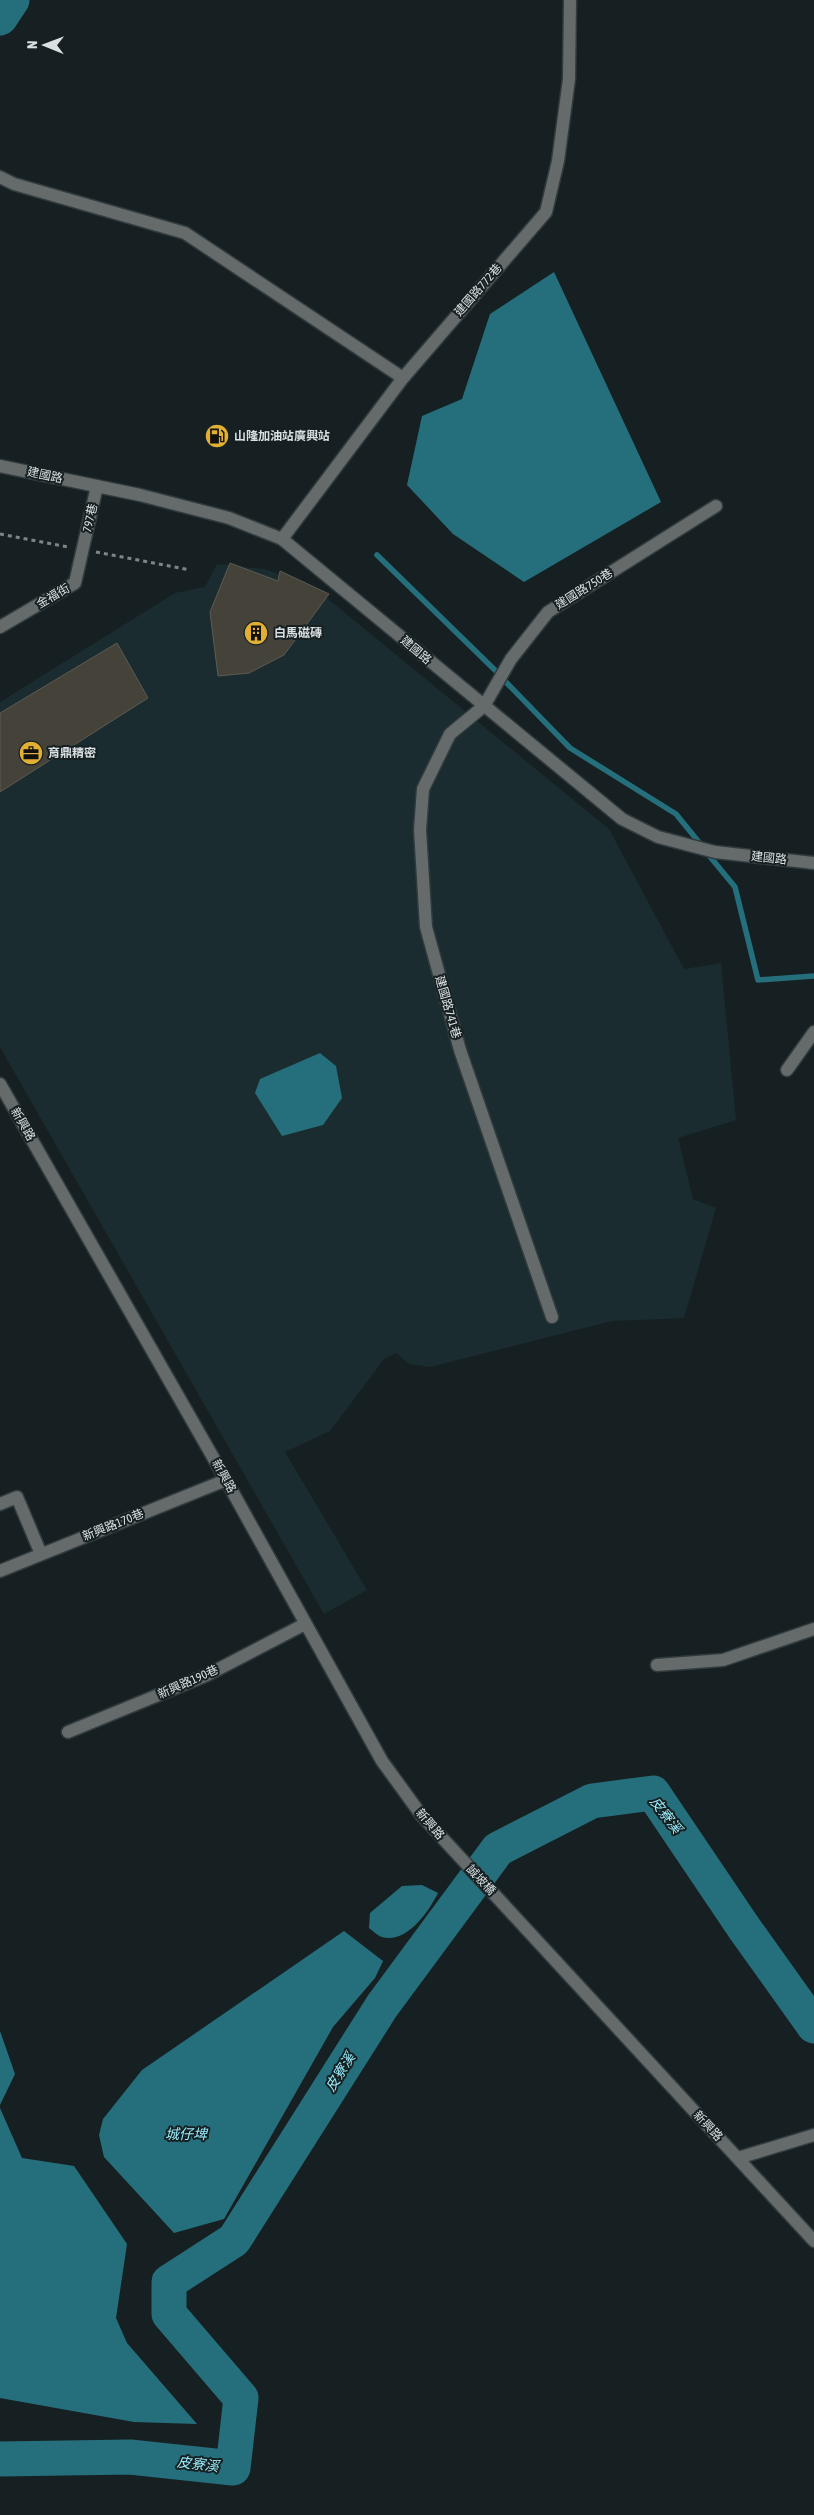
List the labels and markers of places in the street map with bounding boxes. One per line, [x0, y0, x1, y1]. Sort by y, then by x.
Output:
fuel station icon: 山隆加油站廣興站 [204, 423, 230, 449]
place label: 山隆加油站廣興站 [234, 429, 330, 443]
building icon: 白馬磁磚 [243, 620, 269, 646]
place label: 白馬磁磚 [274, 626, 322, 640]
office icon: 育鼎精密 [18, 740, 44, 766]
place label: 育鼎精密 [48, 746, 96, 760]

